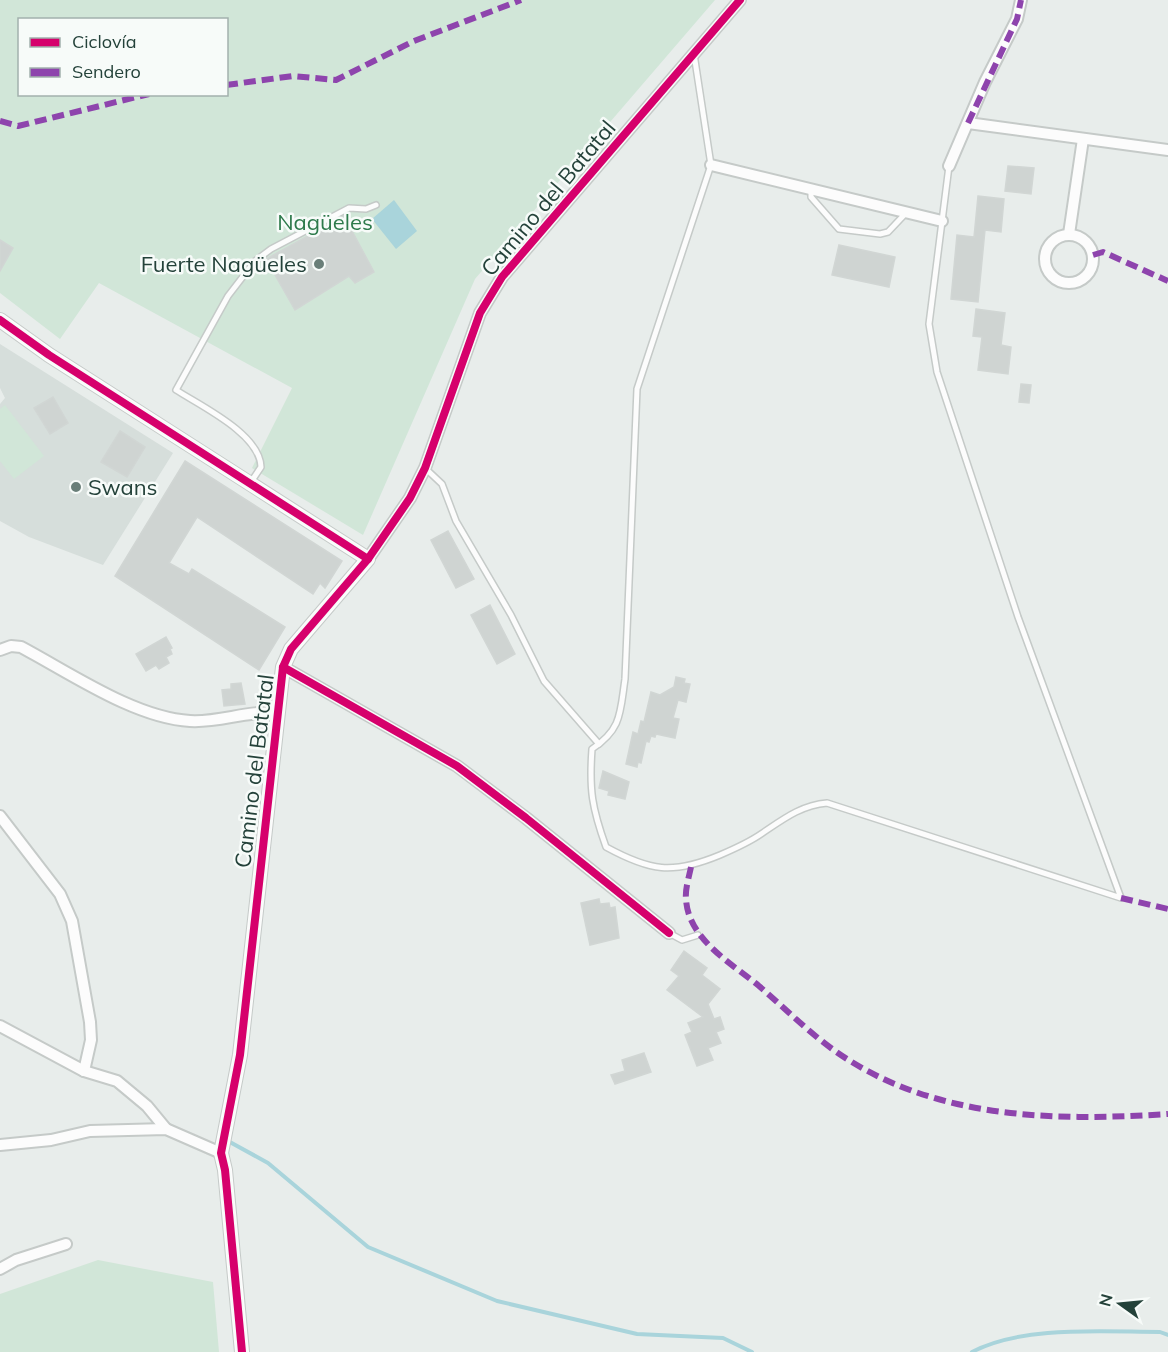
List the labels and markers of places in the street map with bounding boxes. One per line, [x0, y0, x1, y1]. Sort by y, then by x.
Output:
place label: Fuerte Nagüeles [141, 250, 307, 278]
marker: Fuerte Nagüeles [312, 257, 326, 271]
place label: Swans [88, 473, 157, 501]
marker: Swans [69, 480, 83, 494]

